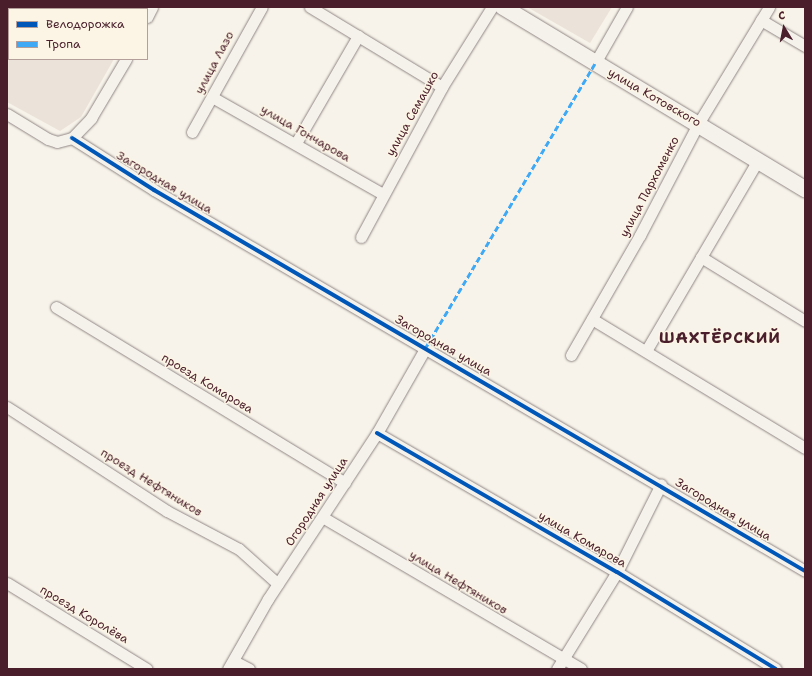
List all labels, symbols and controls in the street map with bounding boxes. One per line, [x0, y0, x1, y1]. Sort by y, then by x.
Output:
legend [8, 8, 148, 60]
north arrow [764, 8, 804, 48]
text: С [777, 8, 786, 24]
text: Велодорожка [46, 16, 124, 32]
street label: улица Лазо [192, 29, 238, 97]
text: Тропа [46, 36, 80, 52]
street label: улица Котовского [605, 65, 703, 131]
street label: улица Семашко [384, 69, 442, 159]
street label: улица Гончарова [258, 103, 352, 165]
street label: улица Пархоменко [617, 134, 683, 240]
street label: Загородная улица [114, 149, 214, 217]
street label: Загородная улица [392, 312, 494, 380]
district label: ШАХТЁРСКИЙ [659, 328, 781, 348]
street label: проезд Комарова [159, 351, 255, 417]
street label: проезд Нефтяников [98, 446, 204, 520]
street label: Огородная улица [283, 455, 351, 549]
street label: Загородная улица [673, 476, 773, 544]
street label: улица Комарова [535, 509, 629, 571]
street label: улица Нефтяников [406, 548, 510, 618]
street label: проезд Королёва [37, 583, 131, 647]

